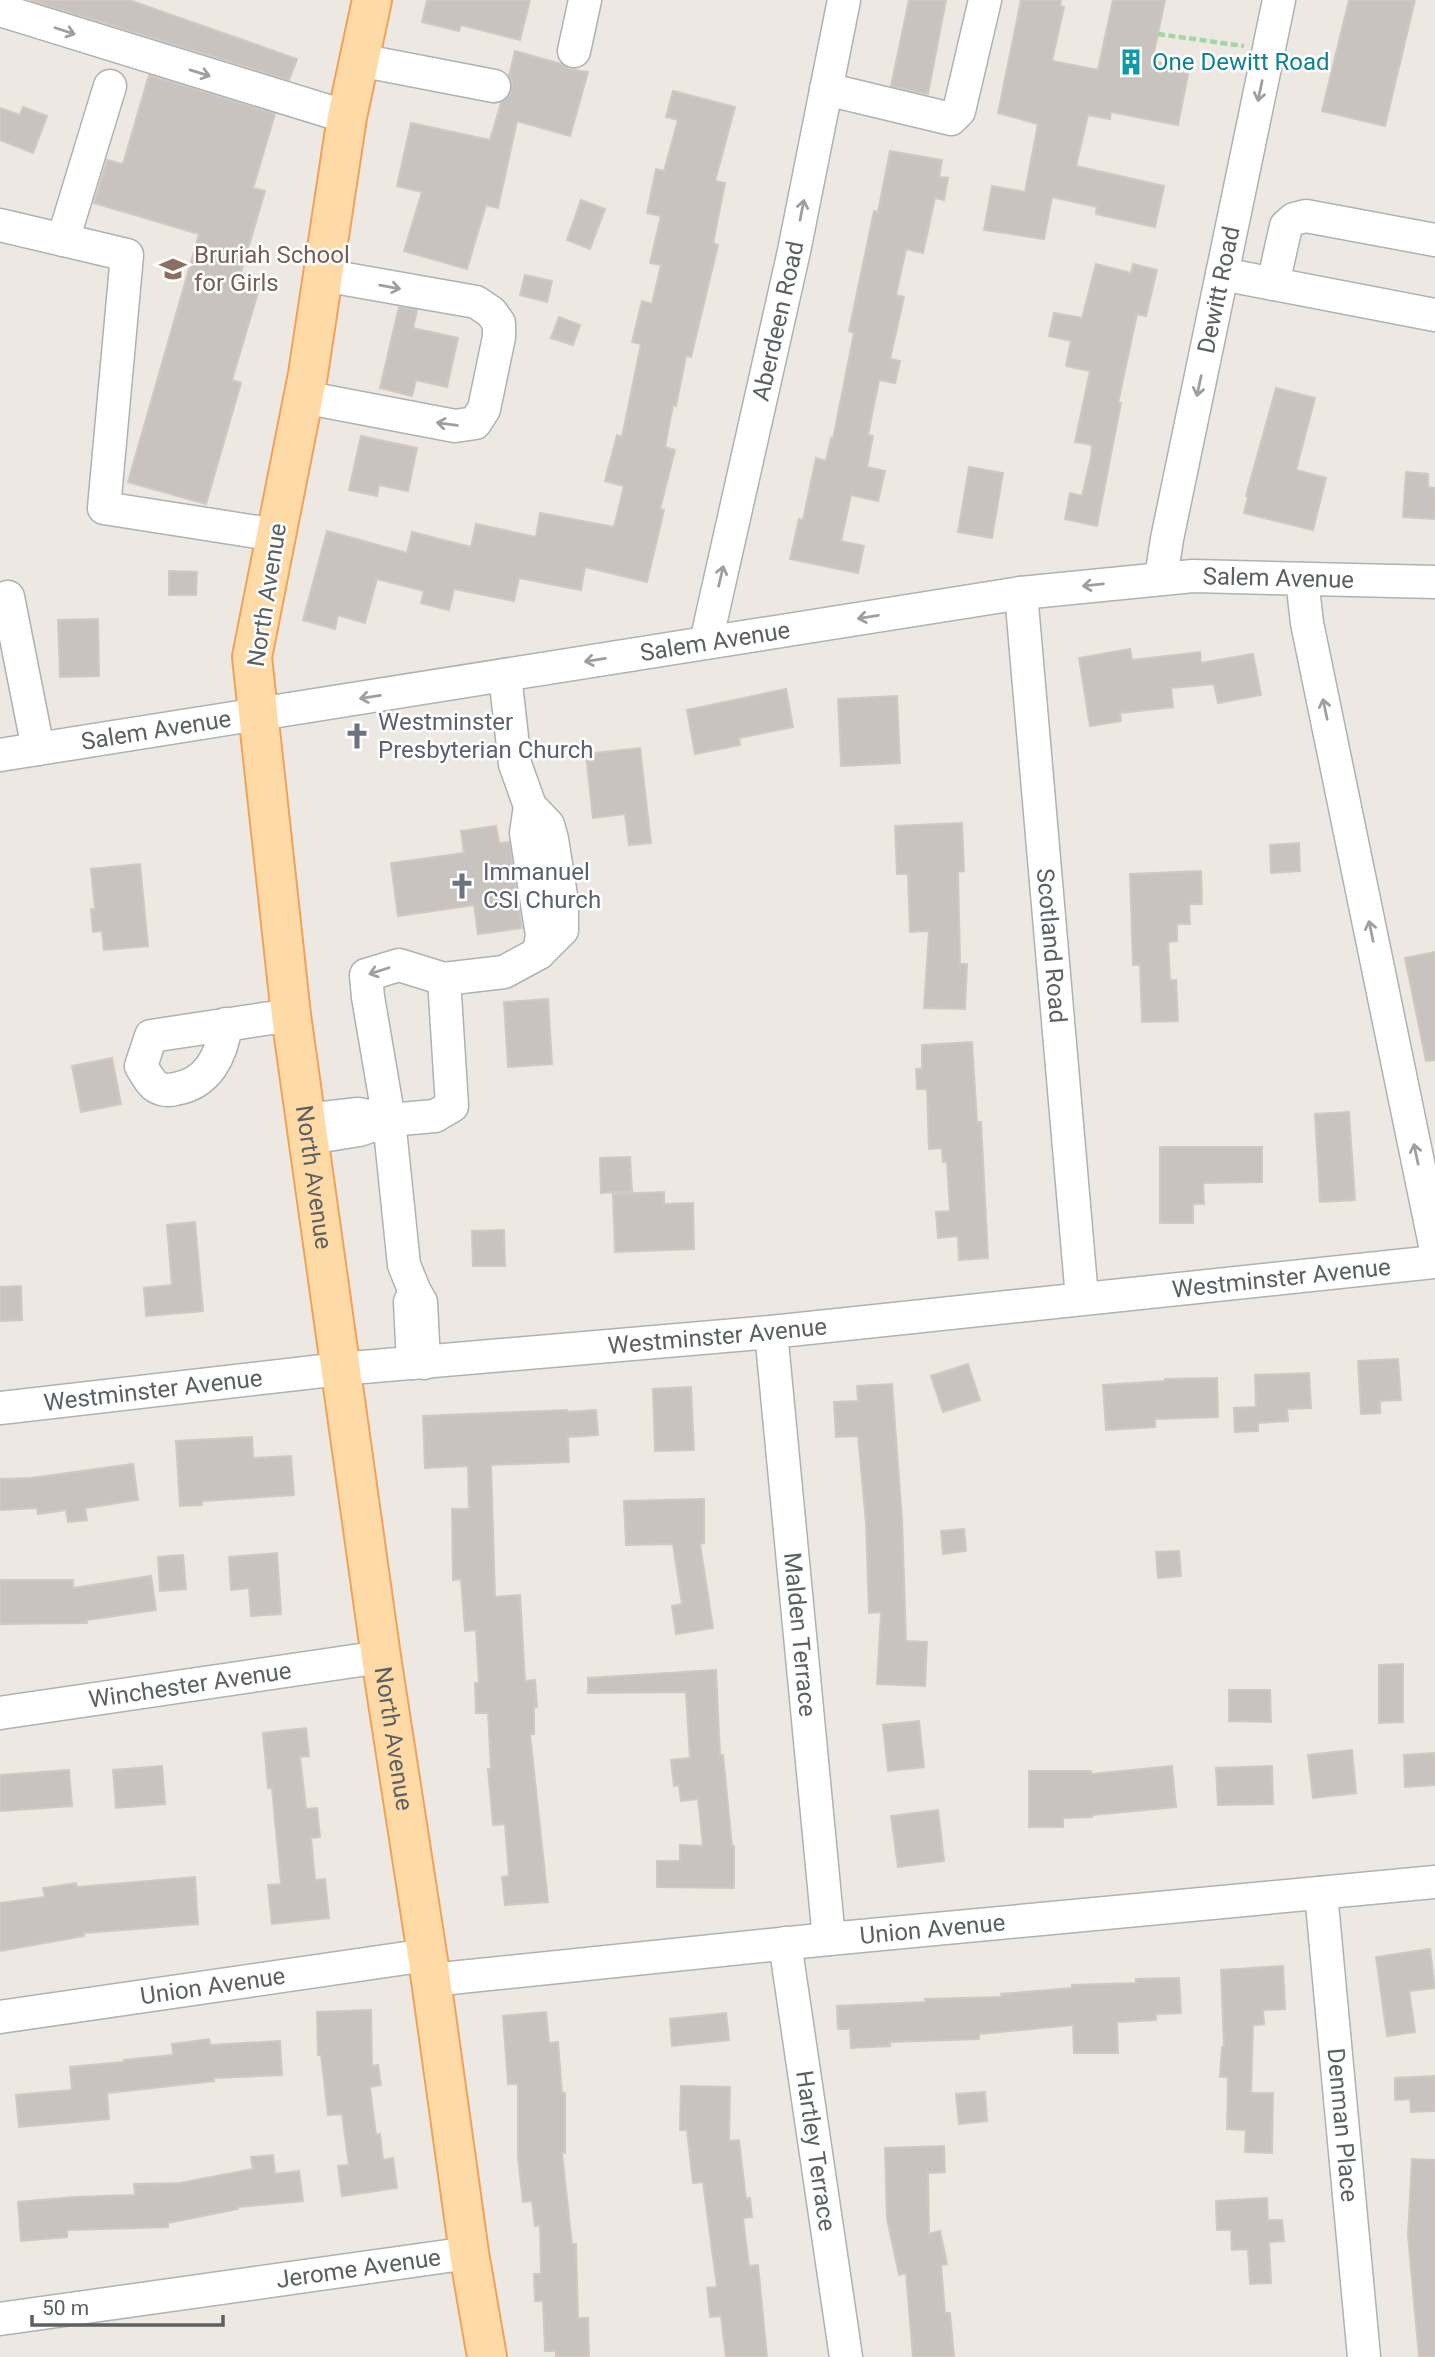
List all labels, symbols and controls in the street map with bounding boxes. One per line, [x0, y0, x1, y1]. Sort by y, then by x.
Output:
one-way arrow [54, 25, 76, 38]
building icon: One Dewitt Road [1116, 47, 1146, 77]
place label: One Dewitt Road [1152, 48, 1330, 76]
one-way arrow [189, 67, 211, 80]
one-way arrow [1252, 79, 1266, 102]
one-way arrow [796, 199, 809, 222]
street label: Dewitt Road [1192, 224, 1246, 356]
street label: Aberdeen Road [747, 239, 810, 404]
place label: Bruriah School for Girls [194, 241, 350, 297]
school or university icon: Bruriah School for Girls [158, 254, 188, 284]
one-way arrow [378, 281, 401, 294]
one-way arrow [1191, 374, 1205, 397]
one-way arrow [436, 417, 459, 430]
street label: North Avenue [242, 521, 292, 669]
street label: Salem Avenue [1202, 562, 1354, 594]
one-way arrow [715, 565, 728, 588]
one-way arrow [1082, 579, 1105, 592]
one-way arrow [857, 611, 880, 624]
street label: Salem Avenue [638, 616, 792, 667]
one-way arrow [584, 654, 607, 667]
one-way arrow [359, 691, 382, 704]
one-way arrow [1318, 698, 1331, 721]
street label: Salem Avenue [79, 705, 233, 756]
place label: Westminster Presbyterian Church [378, 708, 593, 764]
church icon: Westminster Presbyterian Church [342, 721, 372, 751]
place label: Immanuel CSI Church [483, 858, 601, 914]
street label: Scotland Road [1031, 867, 1072, 1024]
church icon: Immanuel CSI Church [447, 871, 477, 901]
one-way arrow [1363, 920, 1377, 943]
one-way arrow [369, 966, 391, 978]
street label: North Avenue [290, 1103, 338, 1251]
one-way arrow [1409, 1143, 1423, 1166]
street label: Westminster Avenue [1171, 1253, 1392, 1304]
street label: Westminster Avenue [607, 1312, 828, 1360]
street label: Westminster Avenue [42, 1364, 264, 1417]
street label: Malden Terrace [778, 1551, 822, 1718]
street label: Winchester Avenue [87, 1656, 293, 1714]
street label: North Avenue [369, 1665, 419, 1812]
street label: Union Avenue [858, 1908, 1006, 1950]
street label: Union Avenue [138, 1962, 287, 2010]
street label: Denman Place [1321, 2047, 1364, 2203]
street label: Hartley Terrace [790, 2069, 841, 2233]
street label: Jerome Avenue [274, 2243, 443, 2294]
scale bar [32, 2284, 222, 2328]
text: 50 m [42, 2296, 89, 2320]

